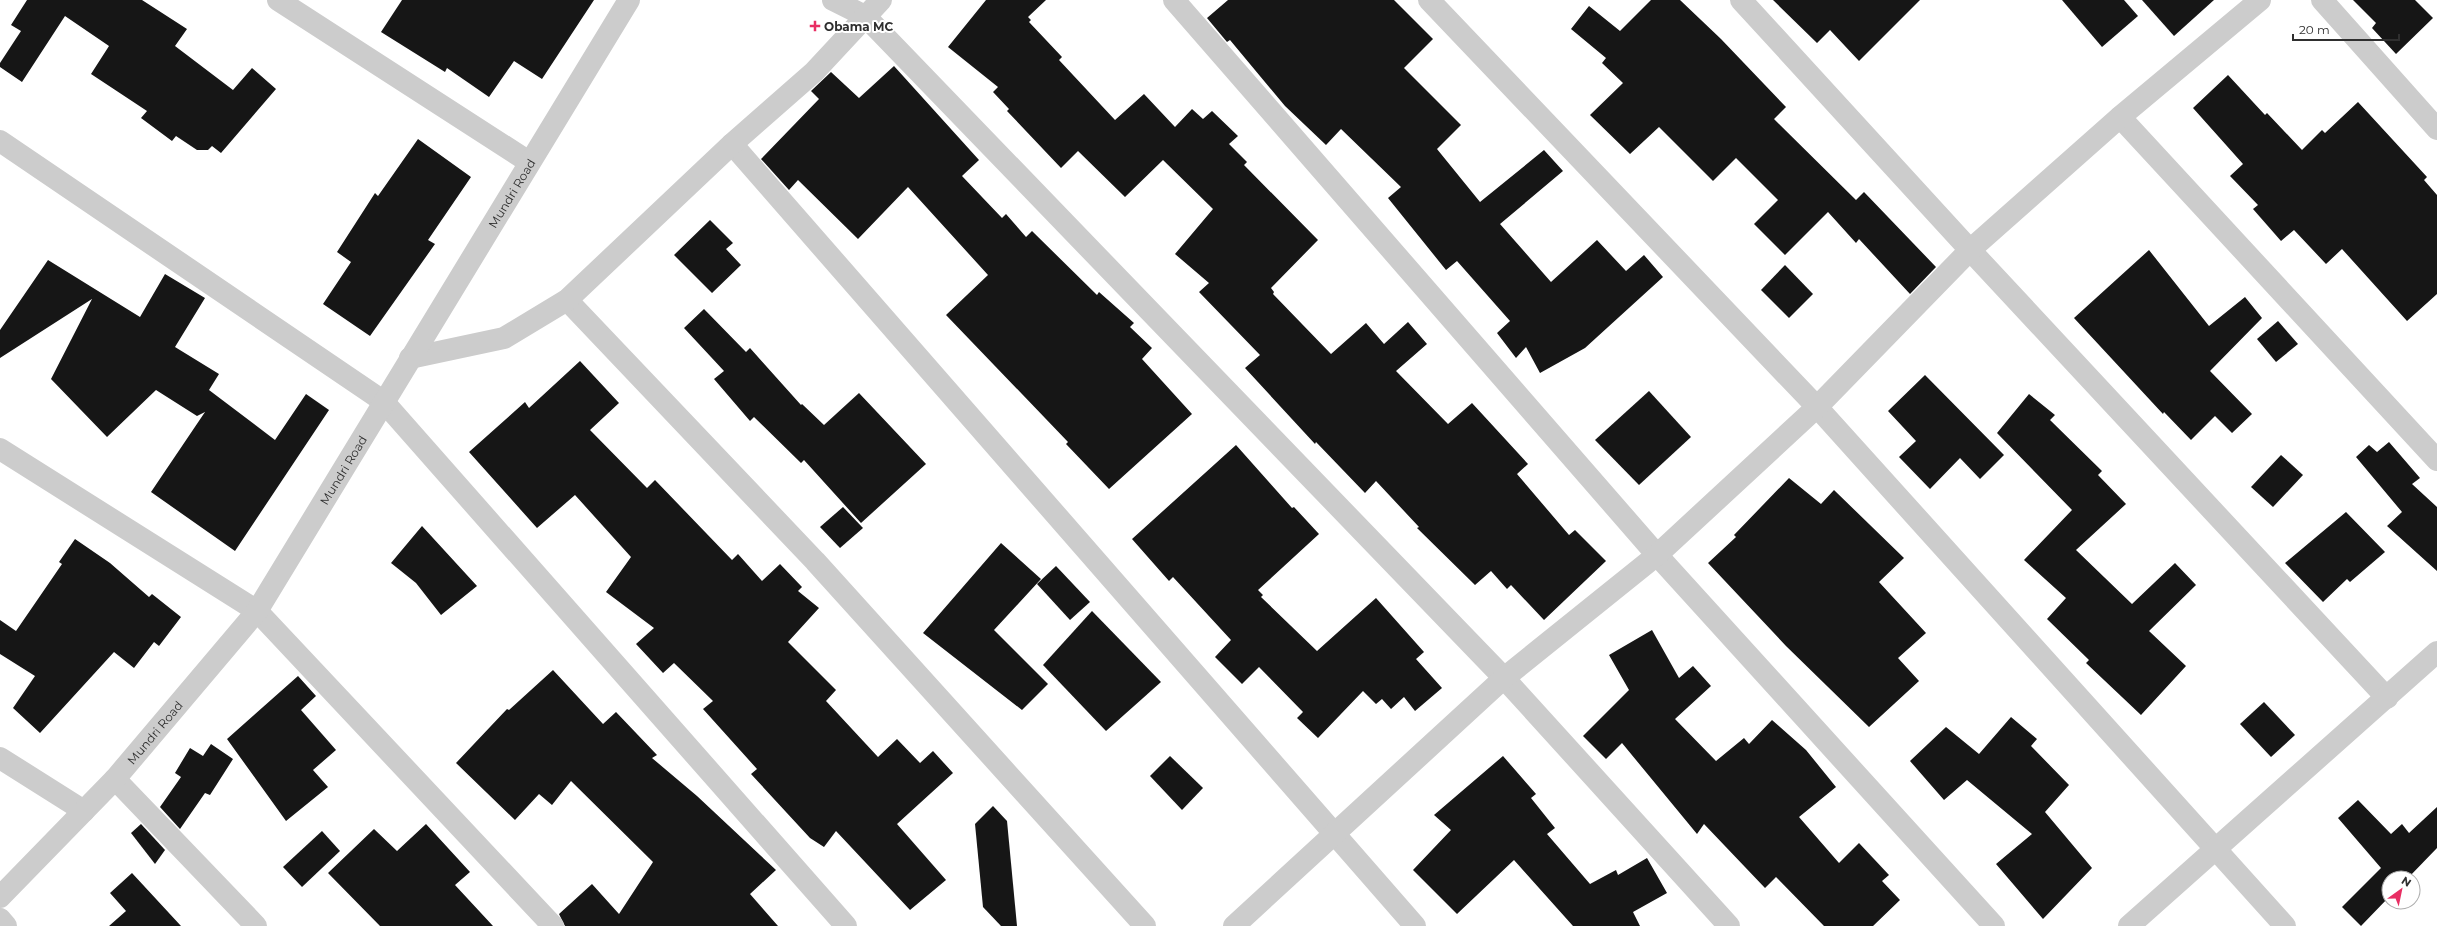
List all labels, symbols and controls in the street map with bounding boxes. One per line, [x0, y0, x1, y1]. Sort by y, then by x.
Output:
scale bar [2293, 16, 2399, 42]
place label: Obama MC [824, 19, 894, 34]
marker: Obama MC [809, 20, 821, 32]
text: 20 m [2299, 22, 2330, 37]
street label: Mundri Road [485, 156, 538, 230]
street label: Mundri Road [316, 432, 370, 507]
street label: Mundri Road [124, 697, 186, 767]
north arrow [2381, 870, 2421, 910]
text: N [2399, 873, 2414, 890]

